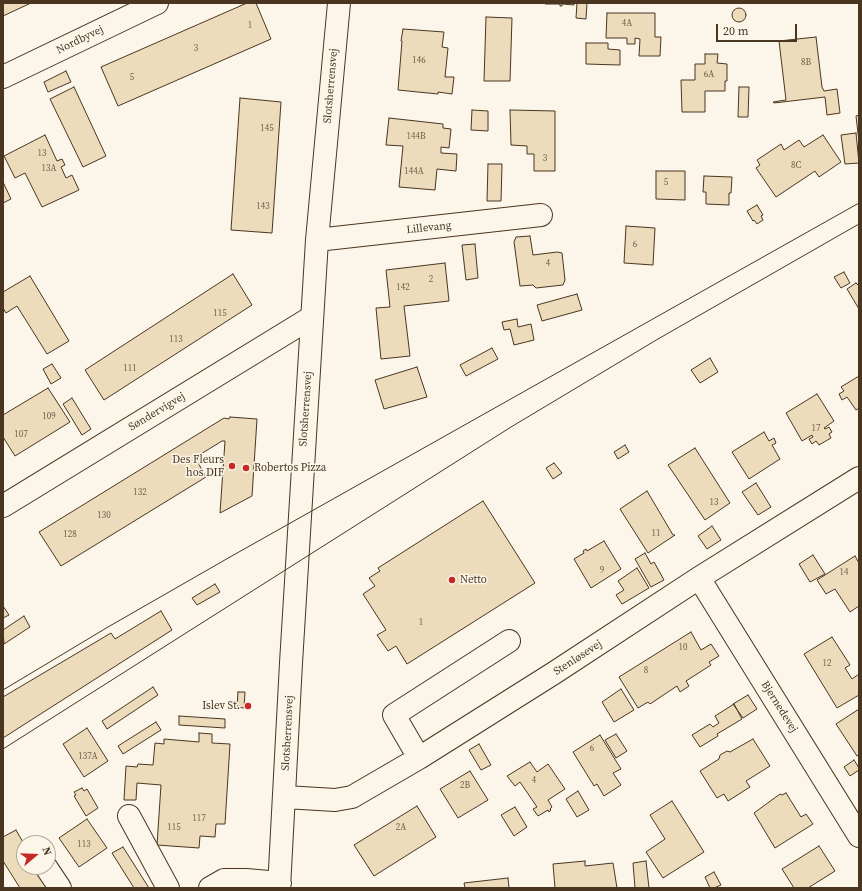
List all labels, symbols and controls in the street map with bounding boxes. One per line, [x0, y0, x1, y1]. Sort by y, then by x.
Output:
scale bar [718, 16, 799, 42]
house number: 4A [622, 19, 632, 29]
house number: 1 [248, 21, 252, 31]
street label: Nordbyvej [54, 23, 106, 57]
text: 20 m [723, 23, 749, 39]
house number: 3 [194, 44, 198, 54]
street label: Slotsherrensvej [321, 48, 341, 124]
house number: 146 [412, 56, 426, 66]
house number: 8B [801, 58, 811, 68]
house number: 6A [704, 70, 714, 80]
house number: 5 [130, 73, 134, 83]
house number: 145 [260, 124, 274, 134]
house number: 144B [406, 132, 426, 142]
house number: 13 [38, 149, 46, 159]
house number: 3 [543, 154, 547, 164]
house number: 8C [791, 161, 801, 171]
house number: 13A [42, 164, 56, 174]
house number: 144A [404, 167, 424, 177]
house number: 5 [664, 178, 668, 188]
house number: 143 [256, 202, 270, 212]
street label: Lillevang [406, 219, 452, 237]
house number: 6 [633, 240, 637, 250]
house number: 4 [546, 259, 550, 269]
house number: 2 [429, 275, 433, 285]
house number: 142 [396, 283, 410, 293]
house number: 115 [213, 309, 227, 319]
house number: 113 [169, 335, 183, 345]
house number: 111 [123, 364, 137, 374]
street label: Slotsherrensvej [297, 371, 315, 447]
street label: Søndervigvej [126, 390, 188, 434]
house number: 109 [42, 412, 56, 422]
house number: 17 [812, 424, 820, 434]
house number: 107 [14, 430, 28, 440]
place label: Des Fleurs hos DIF [172, 453, 224, 479]
marker: Des Fleurs hos DIF [227, 461, 237, 471]
place label: Robertos Pizza [254, 461, 326, 475]
marker: Robertos Pizza [241, 463, 251, 473]
house number: 132 [133, 488, 147, 498]
house number: 13 [710, 498, 718, 508]
house number: 130 [97, 511, 111, 521]
house number: 11 [652, 529, 660, 539]
house number: 128 [63, 530, 77, 540]
house number: 9 [600, 566, 604, 576]
house number: 14 [840, 568, 848, 578]
place label: Netto [460, 573, 487, 587]
marker: Netto [447, 575, 457, 585]
house number: 1 [419, 618, 423, 628]
street label: Stenløsevej [551, 637, 605, 679]
house number: 10 [679, 643, 687, 653]
house number: 12 [823, 659, 831, 669]
house number: 8 [644, 666, 648, 676]
street label: Bjernedevej [758, 679, 800, 735]
street label: Slotsherrensvej [279, 695, 297, 771]
place label: Islev St. [202, 699, 240, 713]
marker: Islev St. [243, 701, 253, 711]
house number: 6 [590, 744, 594, 754]
house number: 137A [78, 752, 98, 762]
house number: 4 [532, 776, 536, 786]
house number: 2B [460, 781, 470, 791]
house number: 117 [192, 814, 206, 824]
house number: 115 [167, 823, 181, 833]
house number: 2A [396, 823, 406, 833]
north arrow [16, 835, 56, 875]
house number: 113 [77, 840, 91, 850]
text: N [38, 845, 55, 857]

